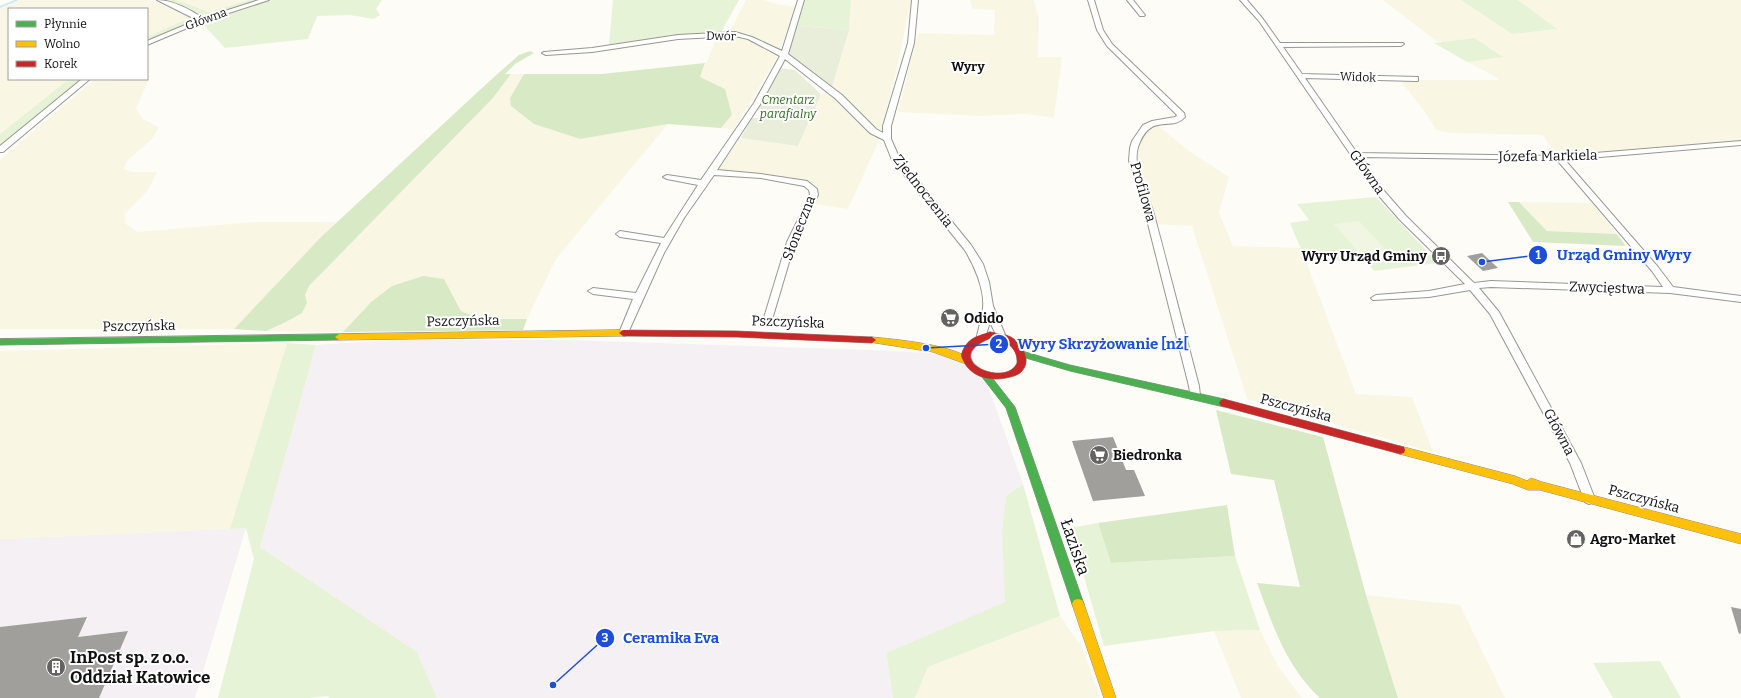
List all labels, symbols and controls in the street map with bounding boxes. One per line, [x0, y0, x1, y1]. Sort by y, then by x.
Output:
street label: Główna [183, 5, 229, 33]
legend [8, 8, 148, 80]
text: Płynnie [44, 17, 87, 31]
street label: Dwór [706, 29, 737, 43]
text: Wolno [44, 37, 80, 51]
text: Korek [44, 57, 77, 71]
district label: Wyry [951, 59, 985, 74]
street label: Widok [1340, 69, 1376, 85]
park label: Cmentarz parafialny [759, 93, 817, 121]
street label: Główna [1346, 146, 1389, 198]
street label: Józefa Markiela [1497, 147, 1598, 165]
street label: Zjednoczenia [889, 151, 957, 231]
street label: Profilowa [1126, 160, 1160, 224]
street label: Słoneczna [779, 193, 819, 263]
callout: Urząd Gminy Wyry [1528, 242, 1699, 269]
bus stop icon: Wyry Urząd Gminy [1430, 245, 1452, 267]
text: Urząd Gminy Wyry [1557, 246, 1692, 264]
place label: Wyry Urząd Gminy [1302, 248, 1427, 265]
text: 1 [1535, 248, 1541, 262]
street label: Zwycięstwa [1569, 278, 1646, 298]
supermarket icon: Odido [939, 307, 961, 329]
place label: Odido [964, 310, 1004, 327]
street label: Pszczyńska [426, 312, 500, 330]
street label: Pszczyńska [751, 312, 825, 332]
street label: Pszczyńska [102, 317, 176, 335]
callout: Wyry Skrzyżowanie [nż[ [989, 330, 1196, 357]
text: Wyry Skrzyżowanie [nż[ [1017, 335, 1189, 353]
text: 2 [996, 337, 1003, 351]
street label: Pszczyńska [1258, 390, 1334, 426]
street label: Główna [1540, 406, 1579, 459]
supermarket icon: Biedronka [1088, 444, 1110, 466]
place label: Biedronka [1113, 447, 1182, 464]
street label: Pszczyńska [1606, 481, 1682, 517]
street label: Łaziska [1056, 516, 1094, 578]
shop icon: Agro-Market [1565, 528, 1587, 550]
place label: Agro-Market [1590, 531, 1676, 548]
callout: Ceramika Eva [595, 624, 727, 651]
text: Ceramika Eva [623, 629, 720, 647]
text: 3 [602, 631, 609, 645]
place label: InPost sp. z o.o. Oddział Katowice [70, 647, 210, 688]
building icon: InPost sp. z o.o. Oddział Katowice [45, 656, 67, 678]

